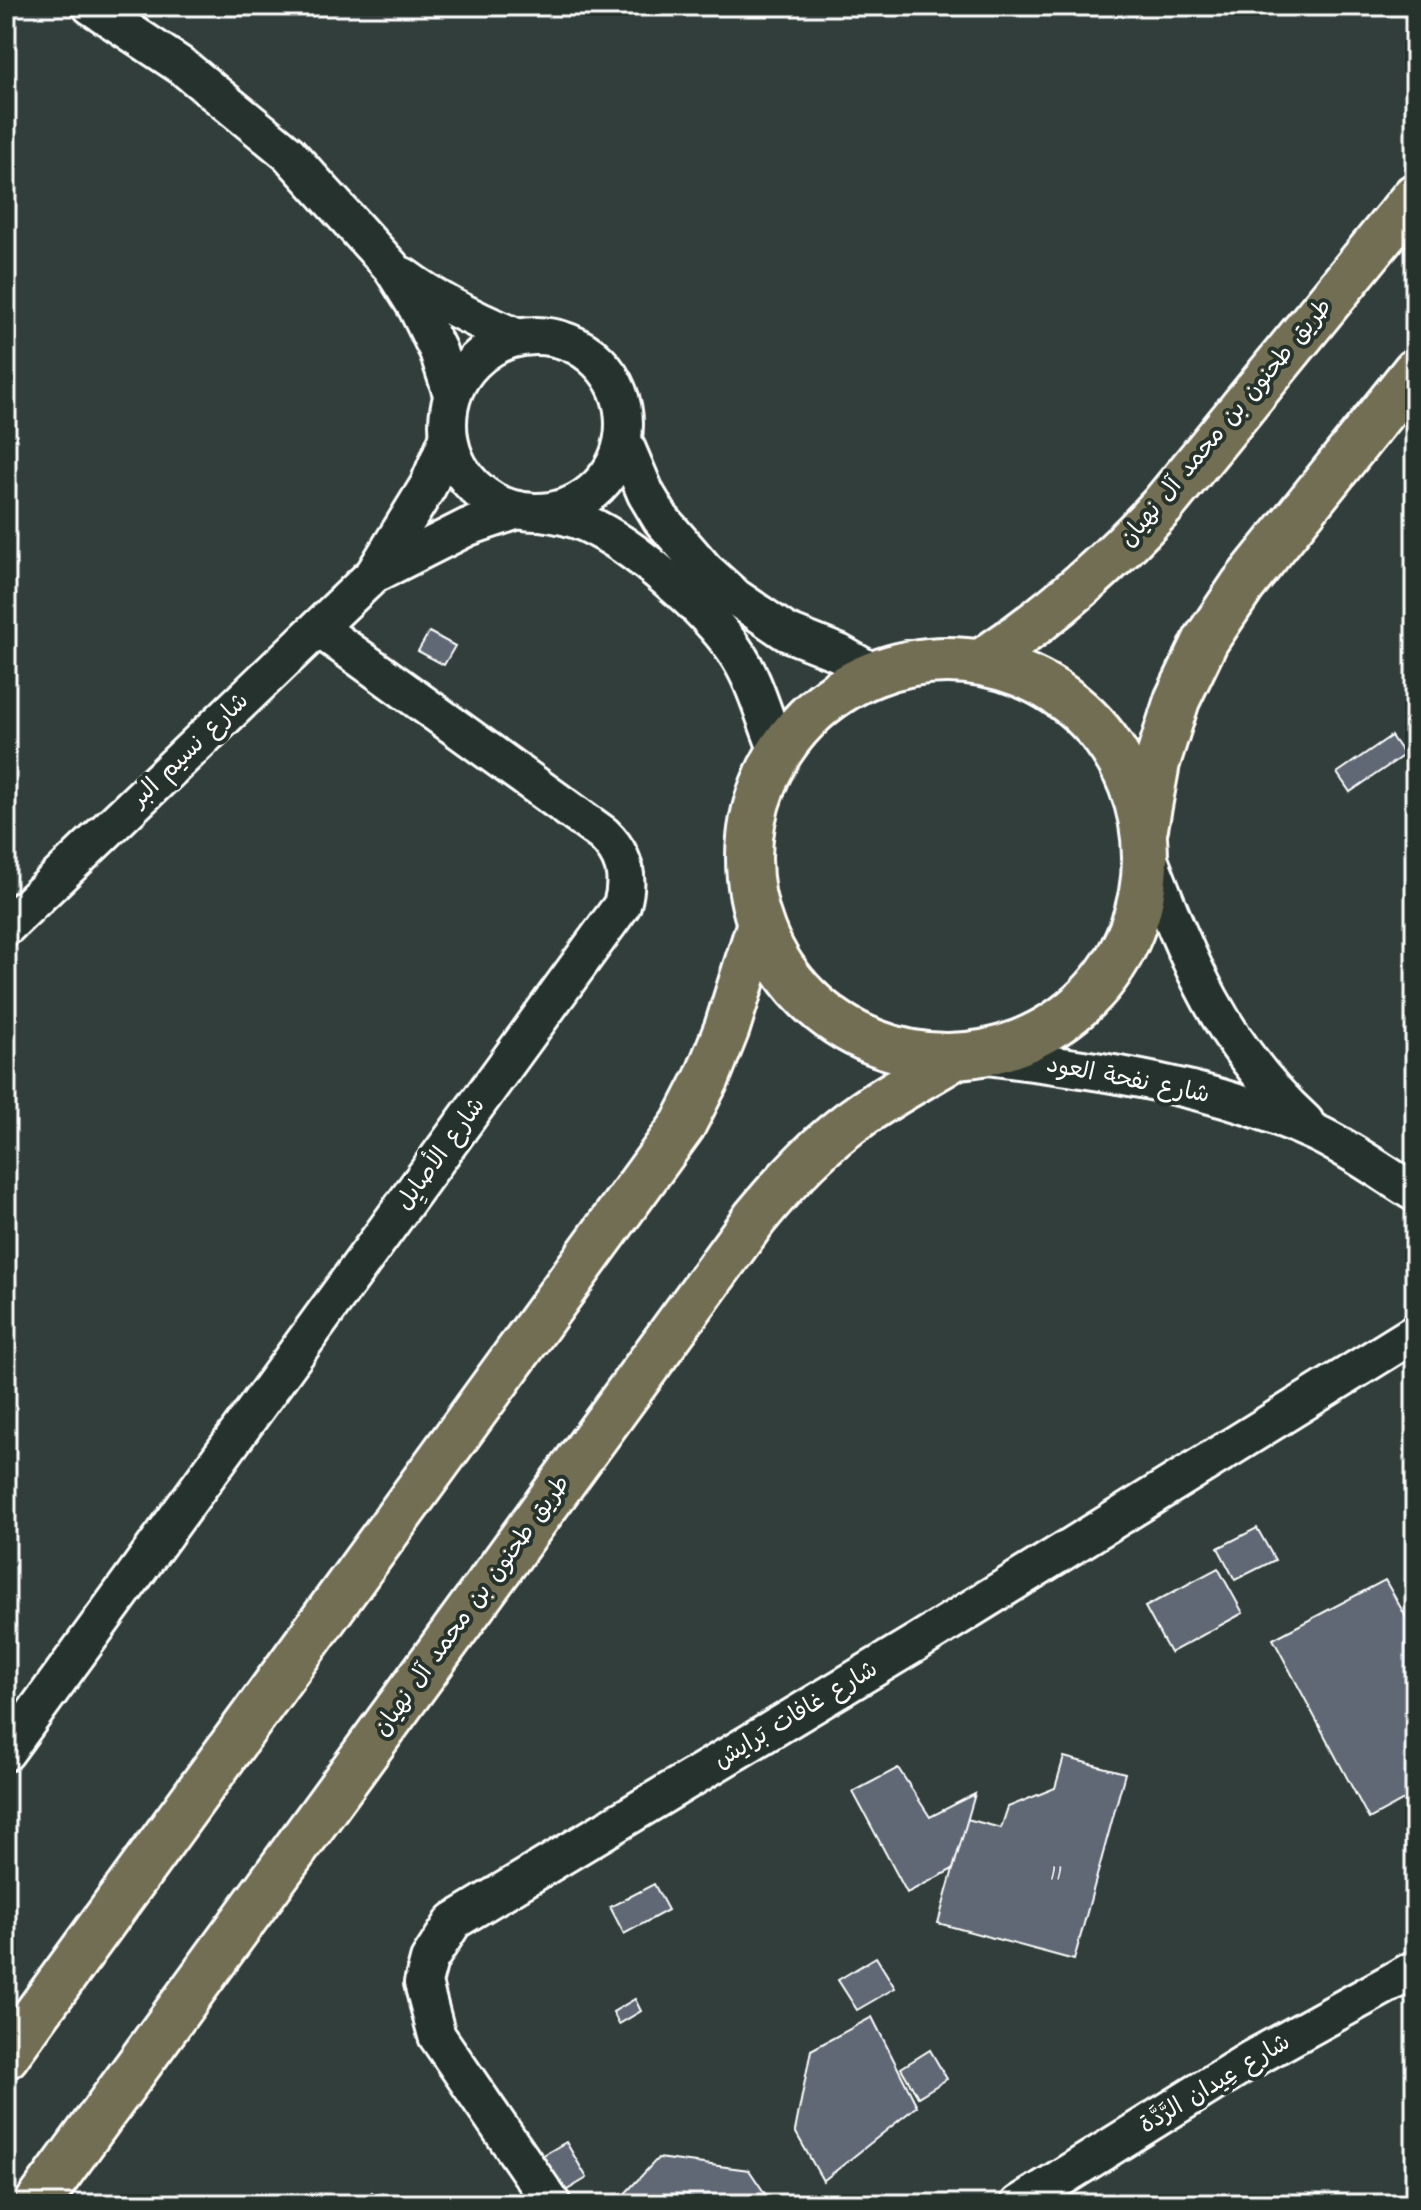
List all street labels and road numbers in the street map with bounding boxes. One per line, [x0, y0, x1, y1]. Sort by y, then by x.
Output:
street label: طريق طحنون بن محمد آل نهيان [1110, 290, 1342, 556]
street label: شارع نسيم البر [120, 683, 258, 818]
street label: شارع نفحة العود [1043, 1045, 1213, 1115]
street label: شارع الأصايِل [386, 1089, 496, 1219]
street label: طريق طحنون بن محمد آل نهيان [363, 1467, 581, 1745]
street label: شارع غافات بَرايش [706, 1650, 886, 1780]
street label: شارع عِيدان الرَّدَّة [1132, 2023, 1298, 2145]

